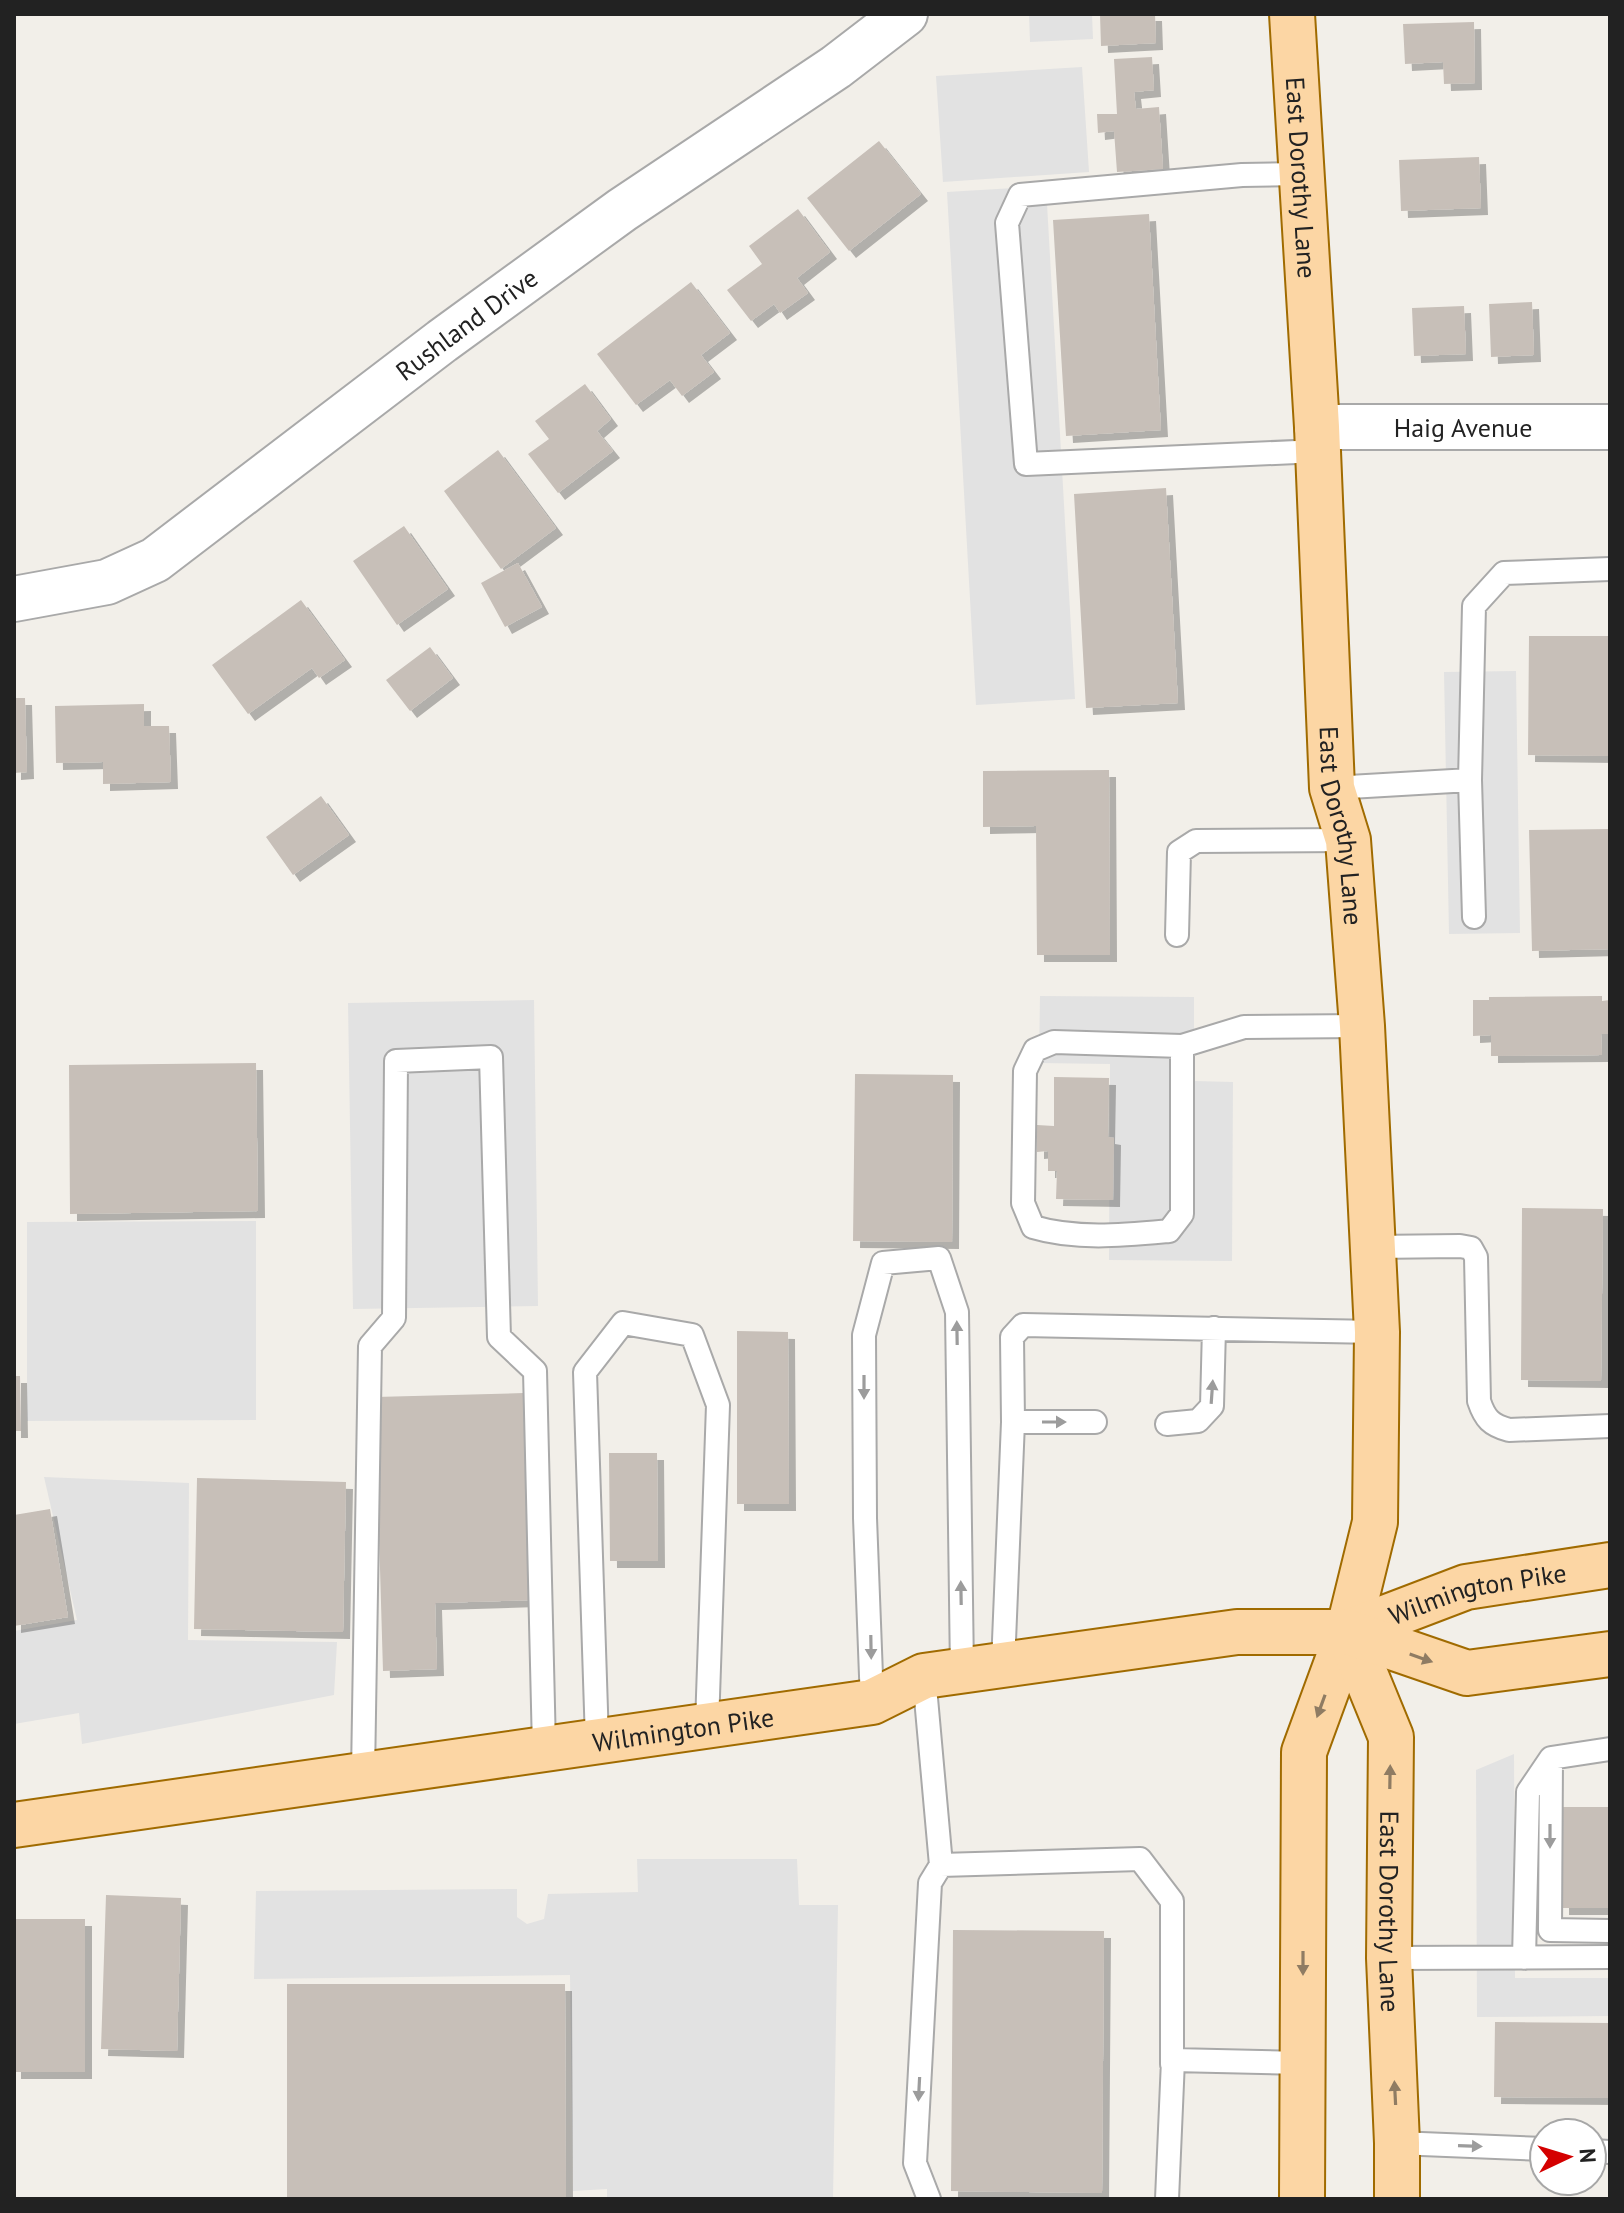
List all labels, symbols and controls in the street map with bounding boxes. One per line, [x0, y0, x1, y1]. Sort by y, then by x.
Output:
street label: East Dorothy Lane [1279, 76, 1324, 279]
street label: Rushland Drive [389, 261, 544, 387]
street label: Haig Avenue [1394, 411, 1532, 444]
street label: East Dorothy Lane [1313, 725, 1371, 926]
one-way arrow [951, 1320, 964, 1345]
one-way arrow [858, 1375, 871, 1400]
one-way arrow [1206, 1379, 1219, 1404]
one-way arrow [1042, 1416, 1067, 1428]
street label: Wilmington Pike [1384, 1555, 1569, 1632]
one-way arrow [955, 1580, 967, 1605]
one-way arrow [865, 1635, 877, 1660]
one-way arrow [1410, 1652, 1434, 1664]
one-way arrow [1314, 1694, 1327, 1718]
street label: Wilmington Pike [590, 1700, 776, 1758]
one-way arrow [1384, 1764, 1396, 1789]
street label: East Dorothy Lane [1372, 1810, 1408, 2013]
one-way arrow [1544, 1824, 1556, 1849]
one-way arrow [1297, 1951, 1309, 1976]
one-way arrow [912, 2076, 925, 2101]
one-way arrow [1388, 2080, 1401, 2105]
north arrow [1528, 2117, 1608, 2197]
one-way arrow [1458, 2140, 1483, 2153]
text: N [1573, 2147, 1602, 2164]

